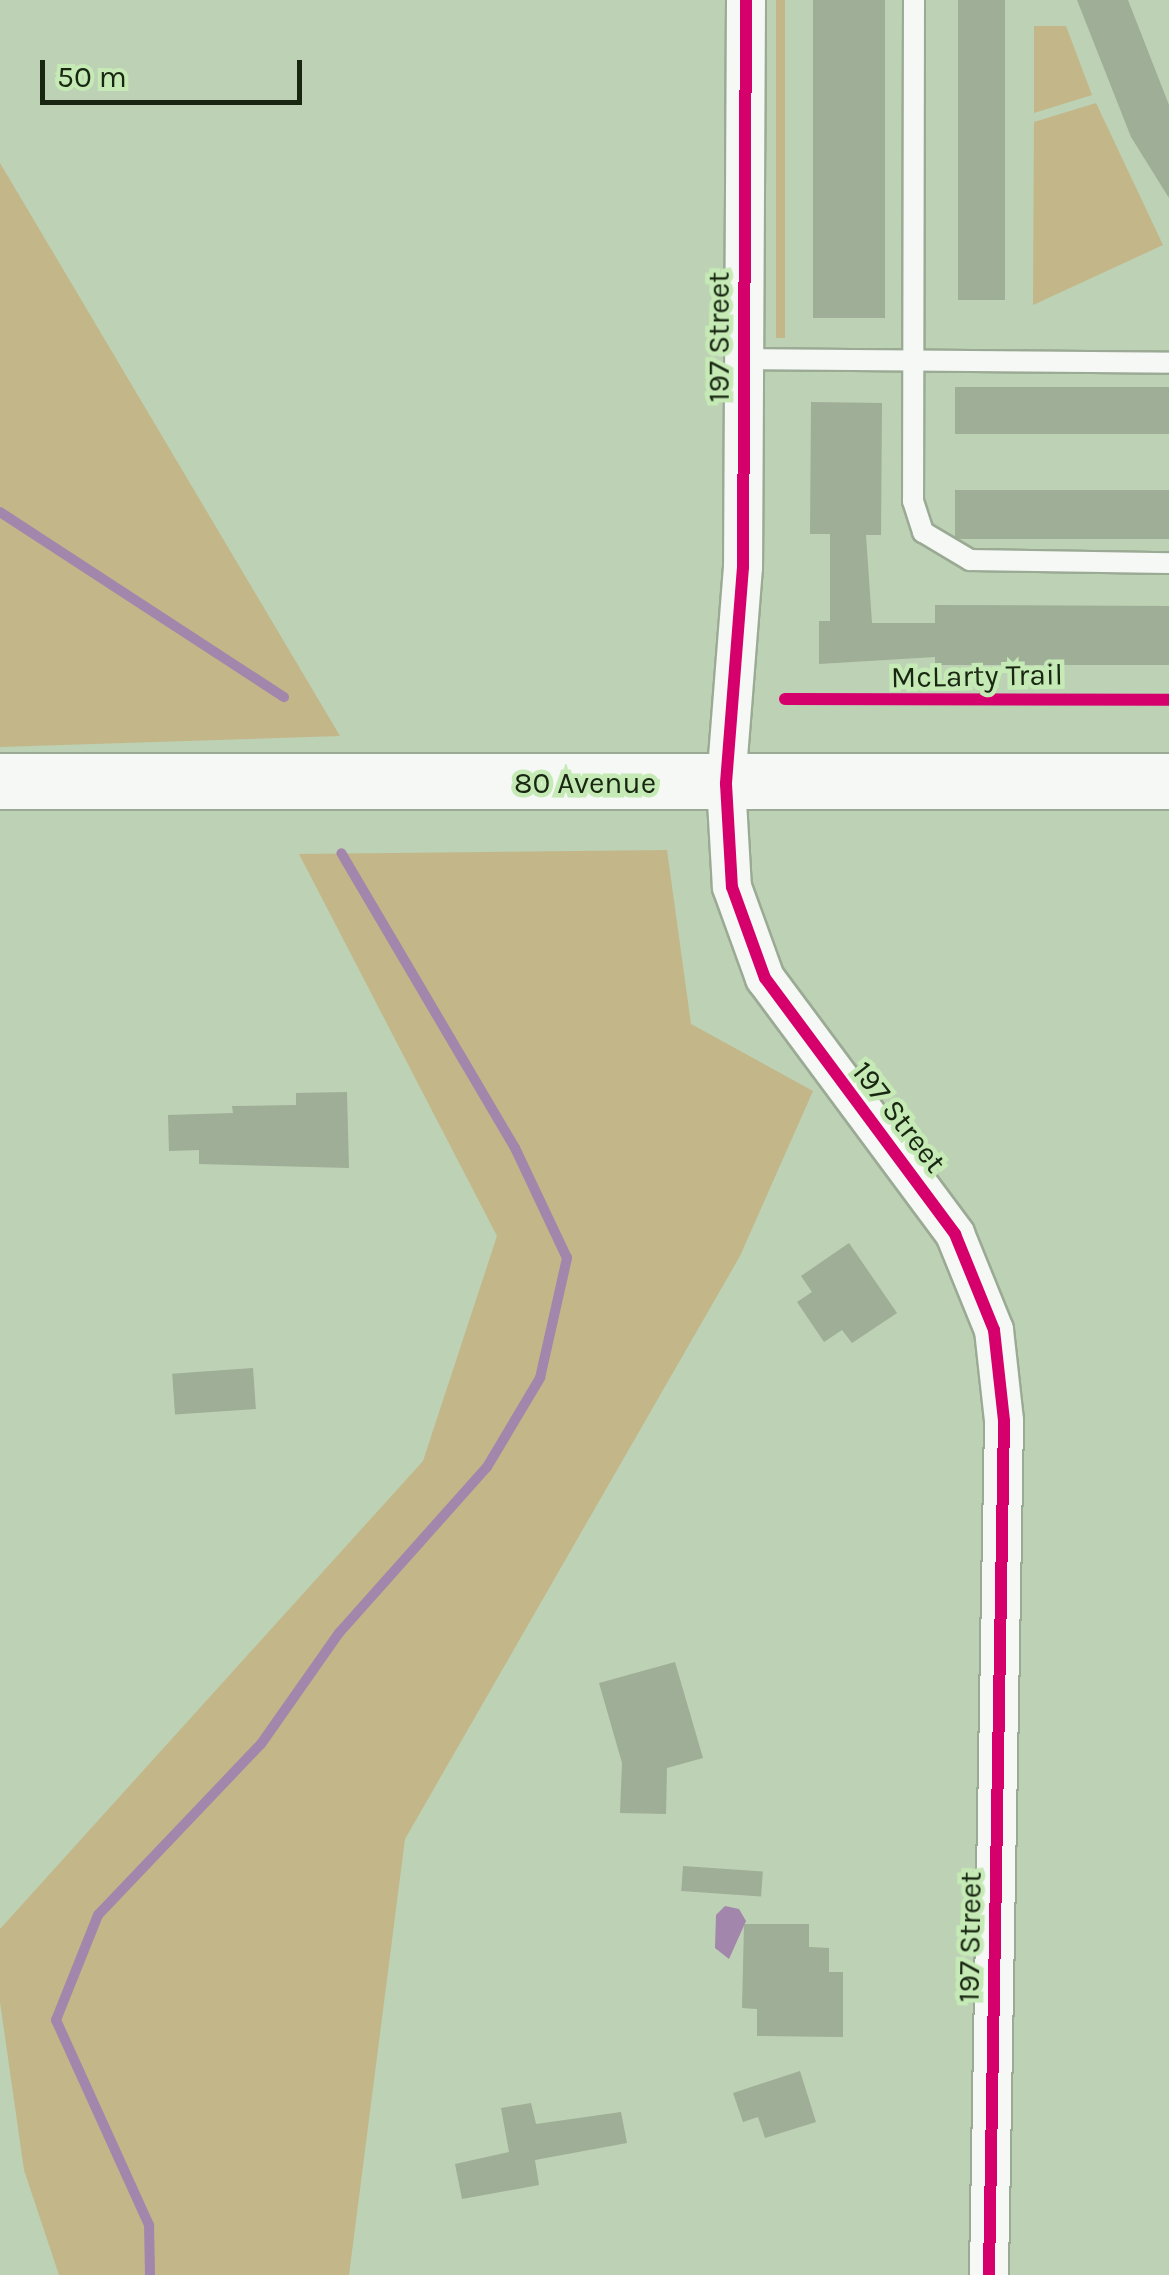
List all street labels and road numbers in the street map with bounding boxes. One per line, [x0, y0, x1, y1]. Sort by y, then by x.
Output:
street label: 197 Street [701, 272, 737, 402]
street label: McLarty Trail [891, 657, 1063, 695]
street label: 80 Avenue [514, 765, 656, 801]
street label: 197 Street [845, 1054, 953, 1180]
street label: 197 Street [951, 1871, 989, 2003]

